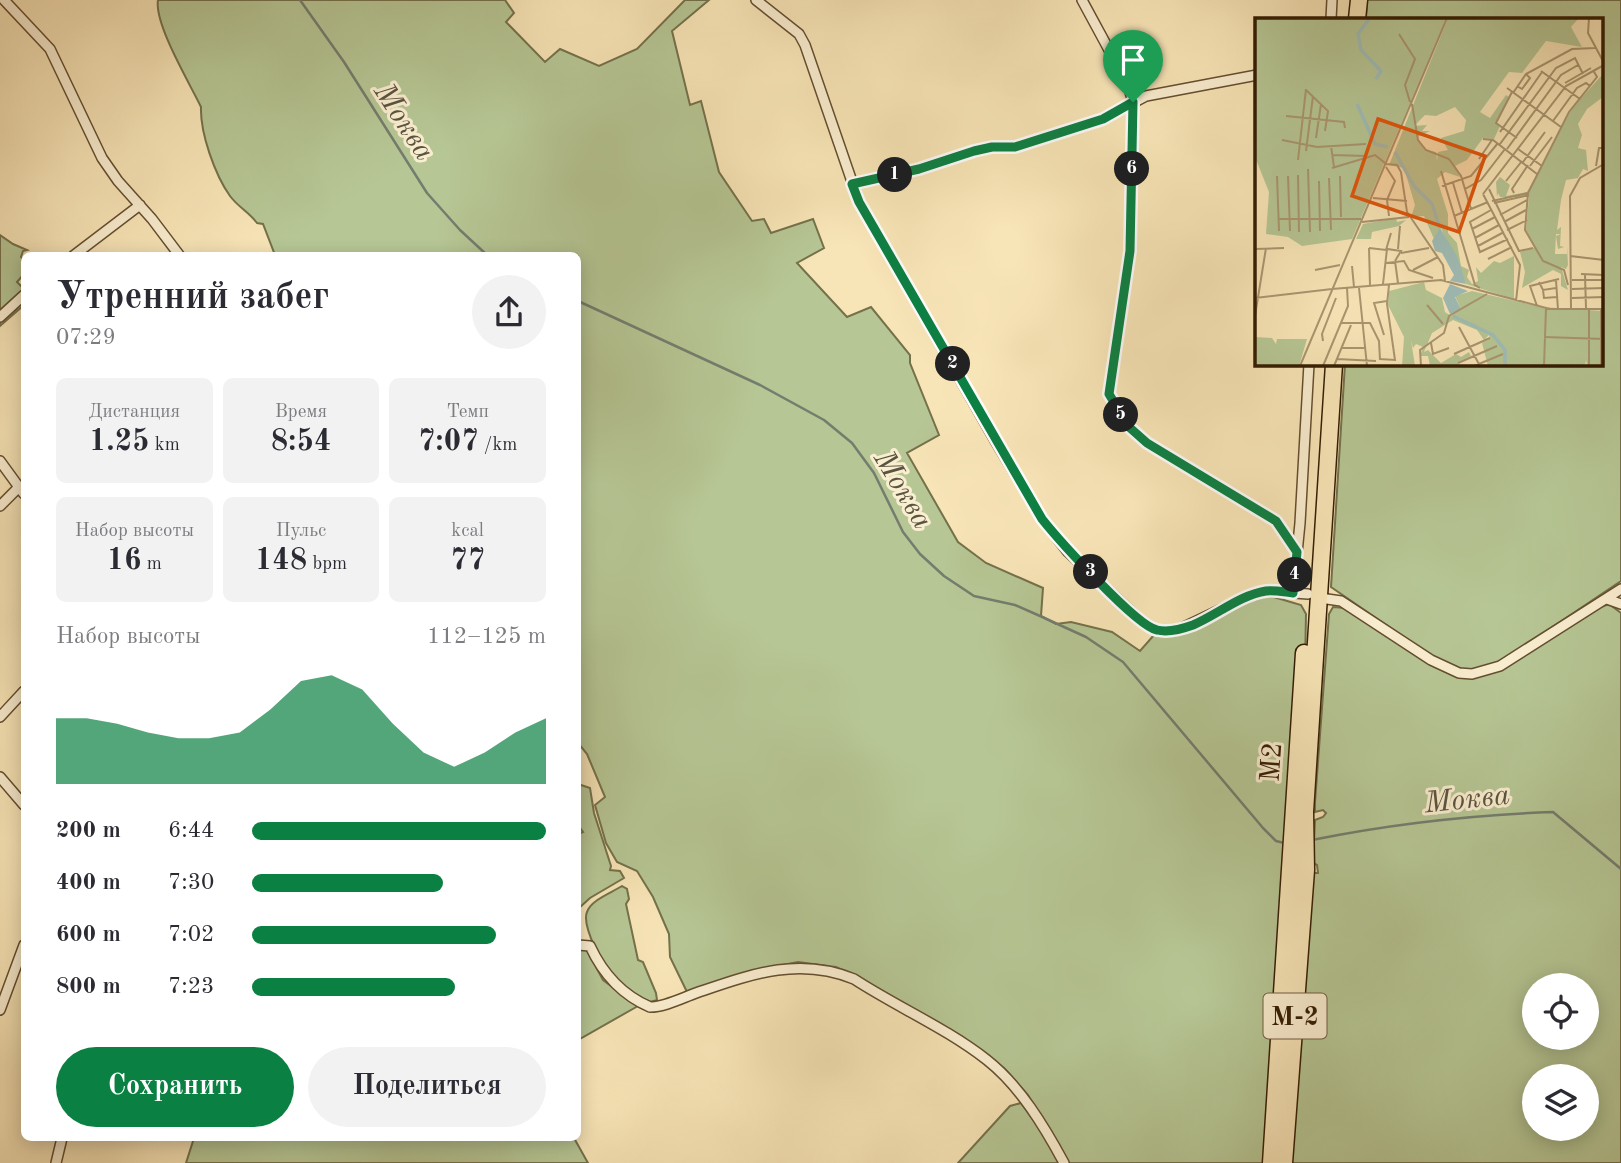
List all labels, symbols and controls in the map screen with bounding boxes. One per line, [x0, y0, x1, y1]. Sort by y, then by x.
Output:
inset map [1255, 18, 1604, 366]
pin [1103, 30, 1163, 102]
icon: arrive [1114, 41, 1152, 79]
water label: Моква [367, 77, 439, 166]
pin: 6 [1114, 152, 1150, 186]
pin: 1 [878, 158, 912, 192]
text: 6 [1126, 159, 1137, 178]
text: 1 [889, 165, 900, 184]
button: share [472, 275, 546, 349]
text: Утренний забег [56, 279, 329, 317]
text: 07:29 [56, 326, 116, 349]
pin: 2 [936, 346, 970, 382]
text: 2 [947, 354, 958, 373]
pin: 5 [1104, 398, 1138, 432]
text: Дистанция [88, 403, 180, 422]
text: Время [275, 403, 327, 422]
text: Темп [446, 403, 489, 422]
text: 5 [1115, 405, 1126, 424]
text: 1.25 [89, 427, 149, 457]
text: 8:54 [271, 427, 331, 457]
text: 7:07 [418, 427, 479, 457]
text: km [149, 436, 180, 455]
text: /km [479, 436, 517, 455]
water label: Моква [867, 445, 937, 535]
text: Набор высоты [75, 522, 194, 541]
text: Пульс [276, 522, 326, 541]
text: kcal [451, 522, 484, 541]
text: 16 [107, 546, 142, 576]
text: 148 [255, 546, 307, 576]
text: 77 [450, 546, 485, 576]
pin: 3 [1074, 554, 1108, 590]
text: m [142, 555, 162, 574]
text: bpm [307, 555, 347, 574]
pin: 4 [1278, 558, 1312, 592]
text: 3 [1085, 562, 1096, 581]
text: 4 [1289, 565, 1300, 584]
text: Набор высоты [56, 625, 200, 648]
text: 112–125 m [427, 625, 546, 648]
street label: М2 [1258, 741, 1288, 783]
water label: Моква [1422, 781, 1512, 820]
text: 200 m [56, 819, 121, 842]
text: 6:44 [168, 819, 214, 842]
text: 400 m [56, 871, 121, 894]
text: 7:30 [168, 871, 214, 894]
text: 600 m [56, 923, 121, 946]
text: 7:02 [168, 923, 214, 946]
map controls [1522, 973, 1599, 1141]
button: locate [1522, 973, 1599, 1050]
text: 800 m [56, 975, 121, 998]
text: 7:23 [168, 975, 214, 998]
road number: М-2 [1264, 993, 1326, 1038]
button: Сохранить [56, 1047, 294, 1127]
button: Поделиться [308, 1047, 546, 1127]
button: layers [1522, 1064, 1599, 1141]

